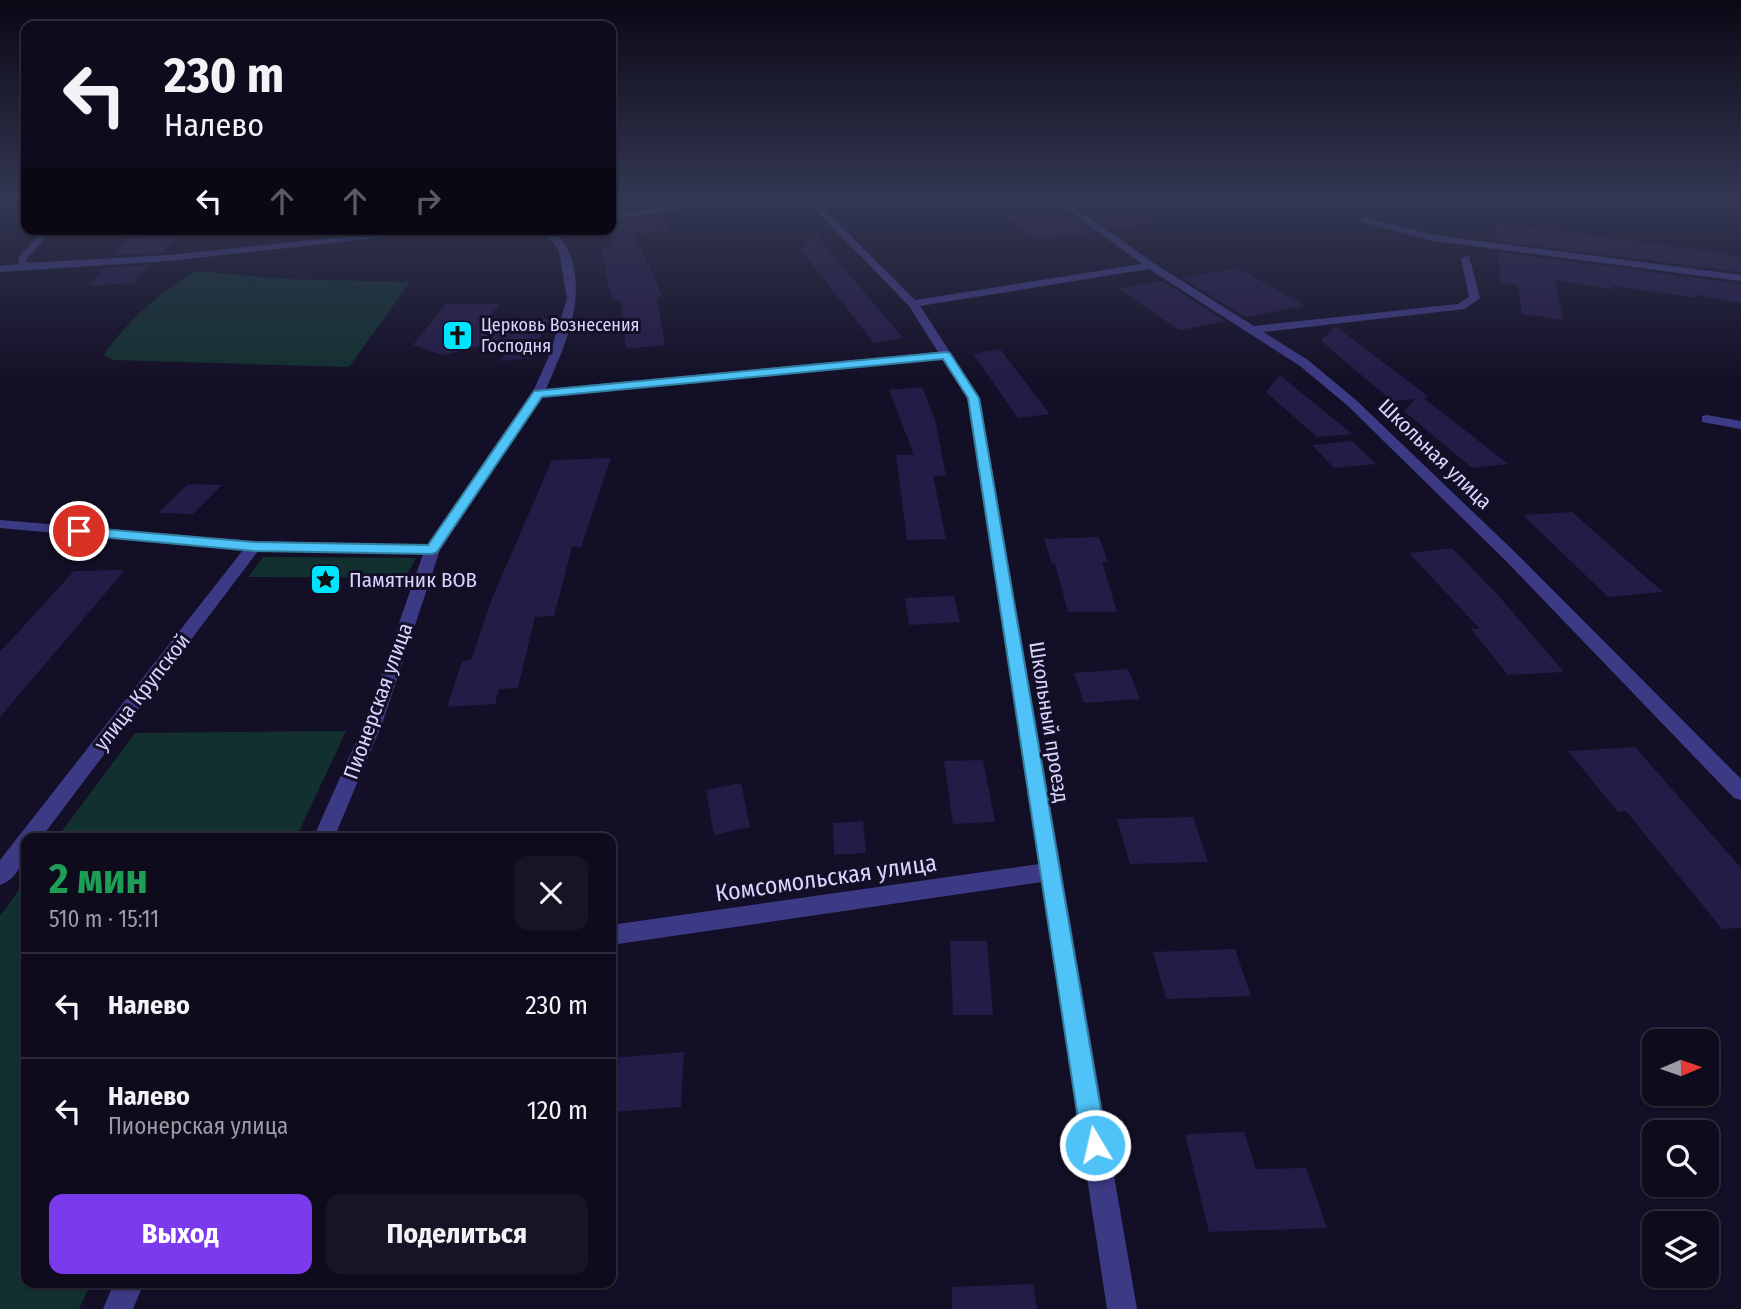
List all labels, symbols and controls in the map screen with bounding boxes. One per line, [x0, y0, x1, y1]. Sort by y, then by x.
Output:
text: 230 m [164, 46, 284, 105]
icon: left [49, 49, 140, 140]
text: Налево [164, 106, 264, 144]
icon: left [190, 182, 228, 220]
icon: ahead [263, 182, 301, 220]
icon: ahead [336, 182, 374, 220]
icon: right [409, 182, 447, 220]
place label: Церковь Вознесения Господня [481, 314, 639, 357]
church icon: Церковь Вознесения Господня [441, 318, 475, 352]
street label: Школьная улица [1373, 393, 1497, 515]
pin [49, 501, 109, 561]
icon: arrive [60, 512, 98, 550]
place icon: Памятник ВОВ [309, 563, 343, 597]
place label: Памятник ВОВ [349, 567, 477, 593]
street label: Пионерская улица [338, 619, 418, 783]
street label: улица Крупской [88, 628, 196, 756]
street label: Школьный проезд [1023, 640, 1075, 804]
street label: Комсомольская улица [714, 849, 938, 907]
text: 2 мин [49, 854, 148, 904]
button: close [514, 856, 588, 930]
text: 510 m · 15:11 [49, 905, 159, 933]
icon: left [49, 987, 87, 1025]
text: Налево [108, 990, 190, 1021]
text: 230 m [525, 990, 588, 1021]
north arrow [1642, 1029, 1718, 1106]
map controls [1642, 1029, 1719, 1288]
text: Налево [108, 1081, 190, 1112]
icon: left [49, 1092, 87, 1130]
text: 120 m [527, 1095, 588, 1126]
position arrow [1058, 1108, 1132, 1182]
text: Пионерская улица [108, 1112, 288, 1140]
button: search [1642, 1120, 1719, 1197]
button: Выход [49, 1194, 312, 1274]
button: Поделиться [326, 1194, 588, 1274]
button: layers [1642, 1211, 1719, 1288]

